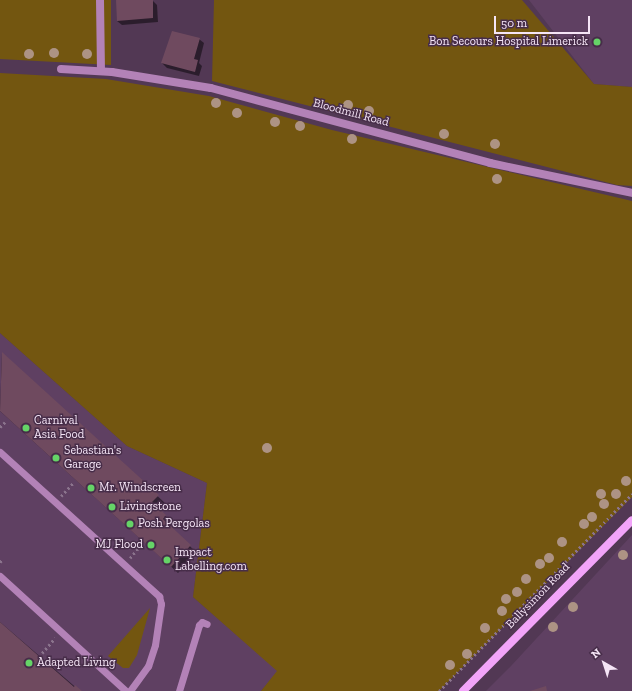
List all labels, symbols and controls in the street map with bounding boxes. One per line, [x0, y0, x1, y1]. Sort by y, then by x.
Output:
scale bar [496, 8, 592, 34]
text: 50 m [501, 16, 527, 30]
place label: Bon Secours Hospital Limerick [429, 35, 588, 49]
marker: Bon Secours Hospital Limerick [591, 36, 603, 48]
street label: Bloodmill Road [312, 96, 390, 130]
place label: Carnival Asia Food [34, 414, 84, 442]
marker: Carnival Asia Food [21, 423, 31, 433]
place label: Sebastian's Garage [64, 444, 121, 472]
marker: Sebastian's Garage [51, 453, 61, 463]
place label: Mr. Windscreen [99, 481, 181, 495]
marker: Mr. Windscreen [86, 483, 96, 493]
place label: Livingstone [120, 500, 181, 514]
marker: Livingstone [107, 502, 117, 512]
place label: Posh Pergolas [138, 517, 210, 531]
marker: Posh Pergolas [125, 519, 135, 529]
place label: MJ Flood [95, 538, 143, 552]
marker: MJ Flood [146, 540, 156, 550]
place label: Impact Labelling.com [175, 546, 247, 574]
marker: Impact Labelling.com [162, 555, 172, 565]
street label: Ballysimon Road [503, 560, 573, 632]
north arrow [584, 643, 624, 683]
text: N [589, 646, 603, 661]
place label: Adapted Living [37, 656, 116, 670]
marker: Adapted Living [24, 658, 34, 668]

